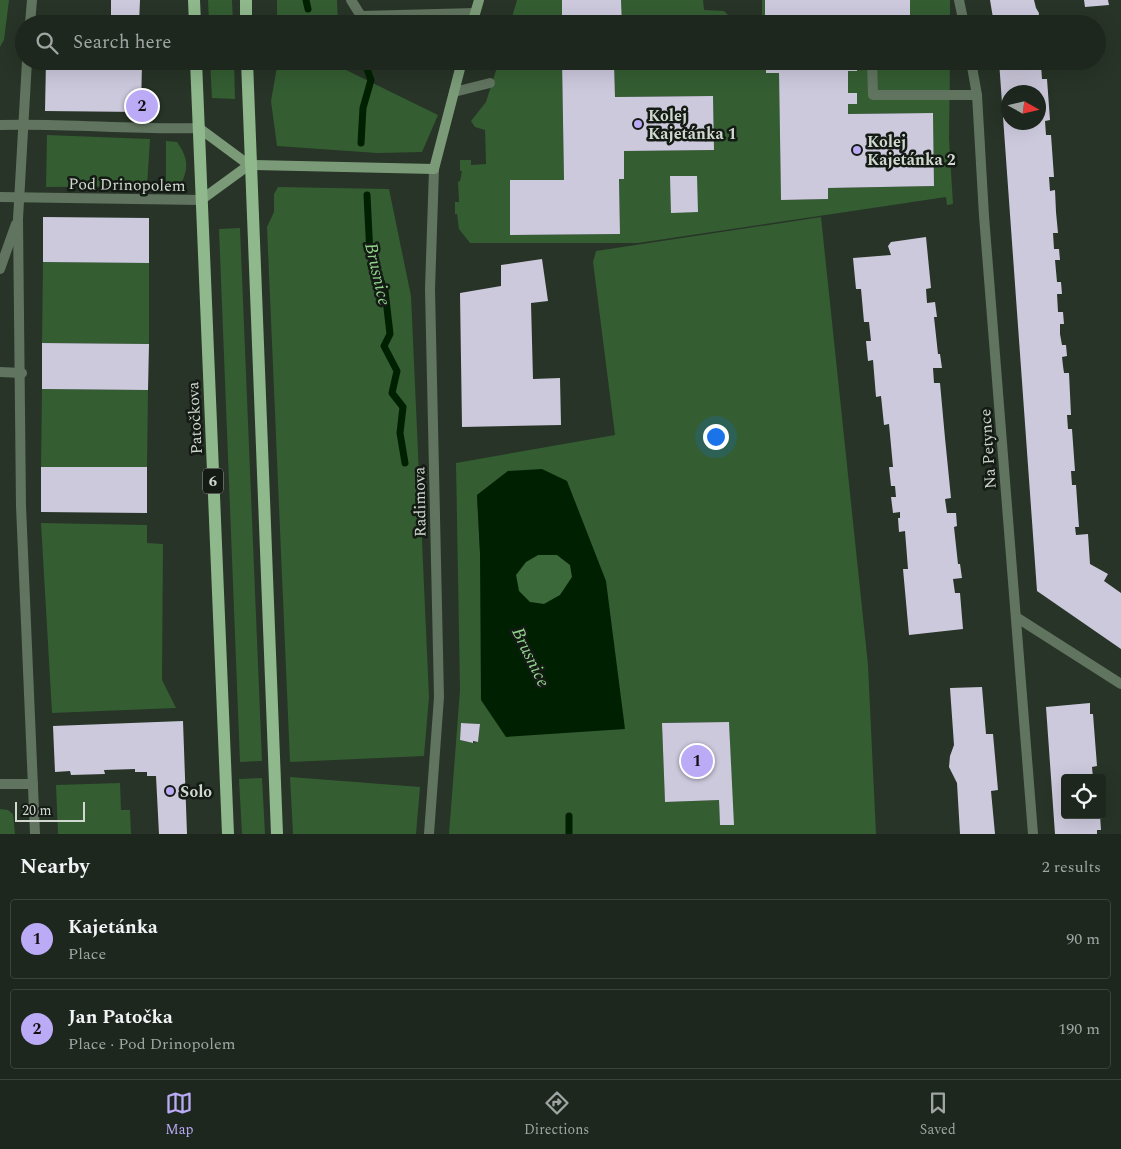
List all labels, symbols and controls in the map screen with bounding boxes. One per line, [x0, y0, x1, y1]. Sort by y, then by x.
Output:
search box [15, 15, 1106, 70]
text: Search here [73, 28, 172, 57]
icon: search [33, 29, 61, 57]
north arrow [1001, 85, 1046, 130]
pin: 2 [126, 87, 158, 125]
place label: Kolej Kajetánka 1 [648, 104, 737, 146]
marker: Kolej Kajetánka 1 [632, 118, 644, 130]
place label: Kolej Kajetánka 2 [867, 130, 956, 172]
marker: Kolej Kajetánka 2 [851, 144, 863, 156]
street label: Pod Drinopolem [68, 172, 186, 198]
water label: Brusnice [357, 240, 398, 308]
street label: Patočkova [181, 381, 209, 455]
street label: Na Petynce [973, 408, 1003, 490]
your location [703, 424, 729, 450]
street label: Radimova [407, 466, 433, 537]
road number: 6 [203, 468, 223, 494]
water label: Brusnice [504, 623, 557, 692]
pin: 1 [681, 742, 713, 780]
map controls [1061, 774, 1106, 819]
button: locate [1061, 774, 1106, 819]
place label: Solo [180, 780, 212, 804]
marker: Solo [164, 785, 176, 797]
scale bar [15, 799, 85, 822]
text: 20 m [22, 800, 52, 821]
text: Nearby [20, 851, 90, 883]
text: 2 results [1042, 855, 1101, 879]
text: Kajetánka [68, 913, 158, 942]
text: 1 [33, 927, 41, 951]
text: 90 m [1066, 927, 1100, 951]
text: Place [68, 942, 106, 966]
text: Jan Patočka [68, 1003, 173, 1032]
text: 2 [33, 1017, 41, 1041]
text: 190 m [1058, 1017, 1100, 1041]
text: Place · Pod Drinopolem [68, 1032, 235, 1056]
tab: Map [165, 1089, 193, 1140]
tab: Directions [524, 1089, 589, 1140]
tab: Saved [920, 1089, 956, 1140]

